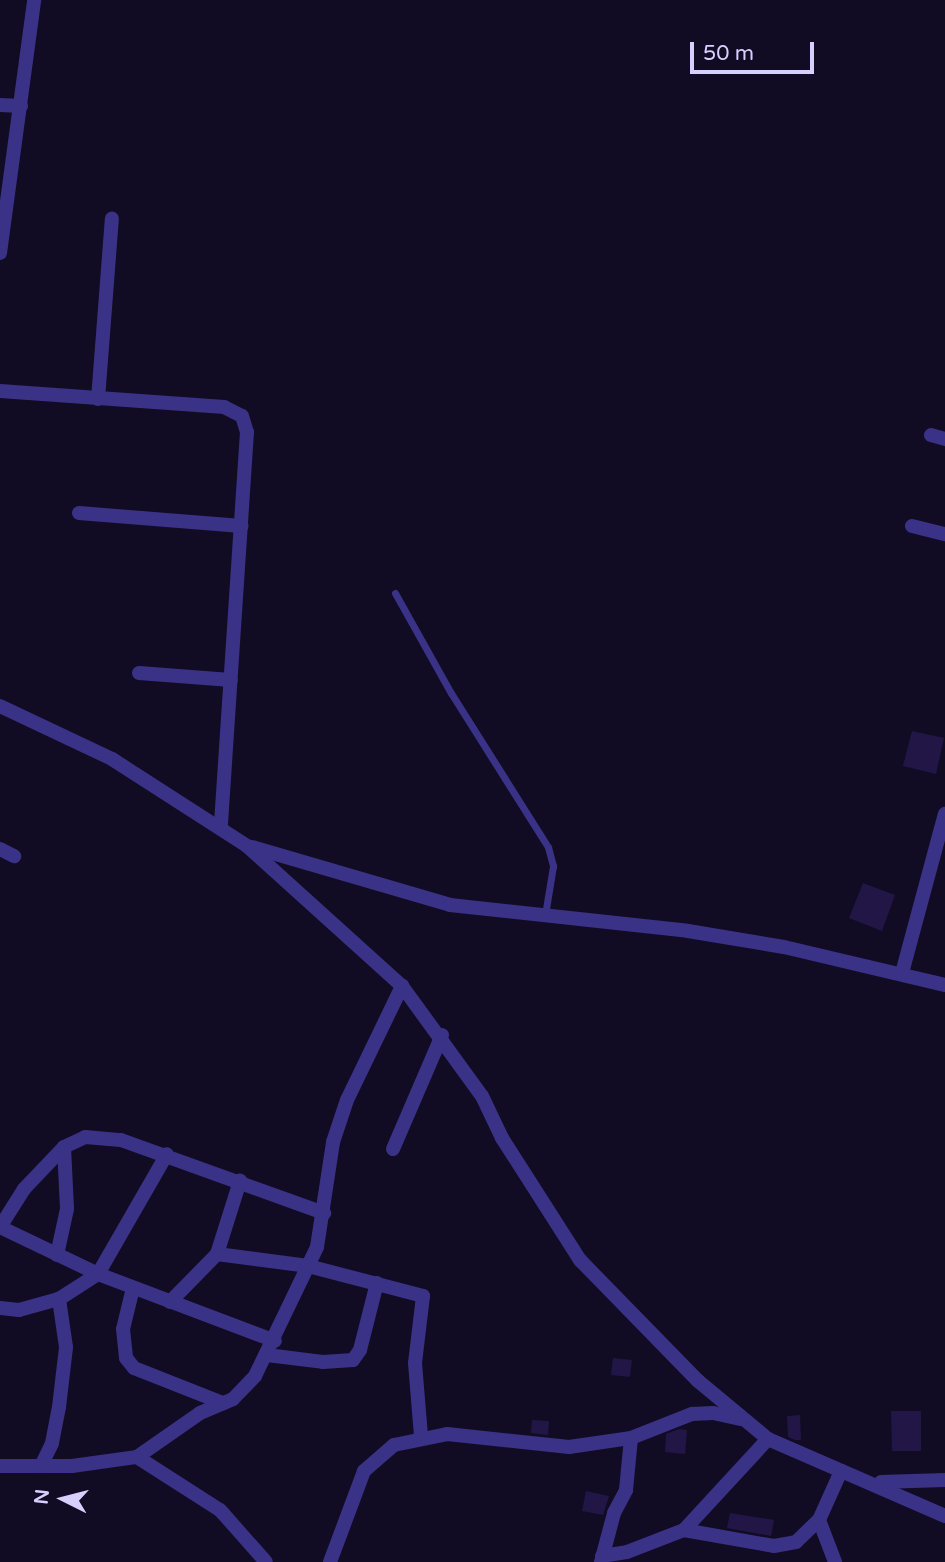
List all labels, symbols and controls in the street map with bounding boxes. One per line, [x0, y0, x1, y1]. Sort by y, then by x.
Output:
scale bar [693, 28, 817, 72]
text: 50 m [703, 41, 754, 66]
north arrow [28, 1464, 98, 1534]
text: N [30, 1488, 54, 1506]

